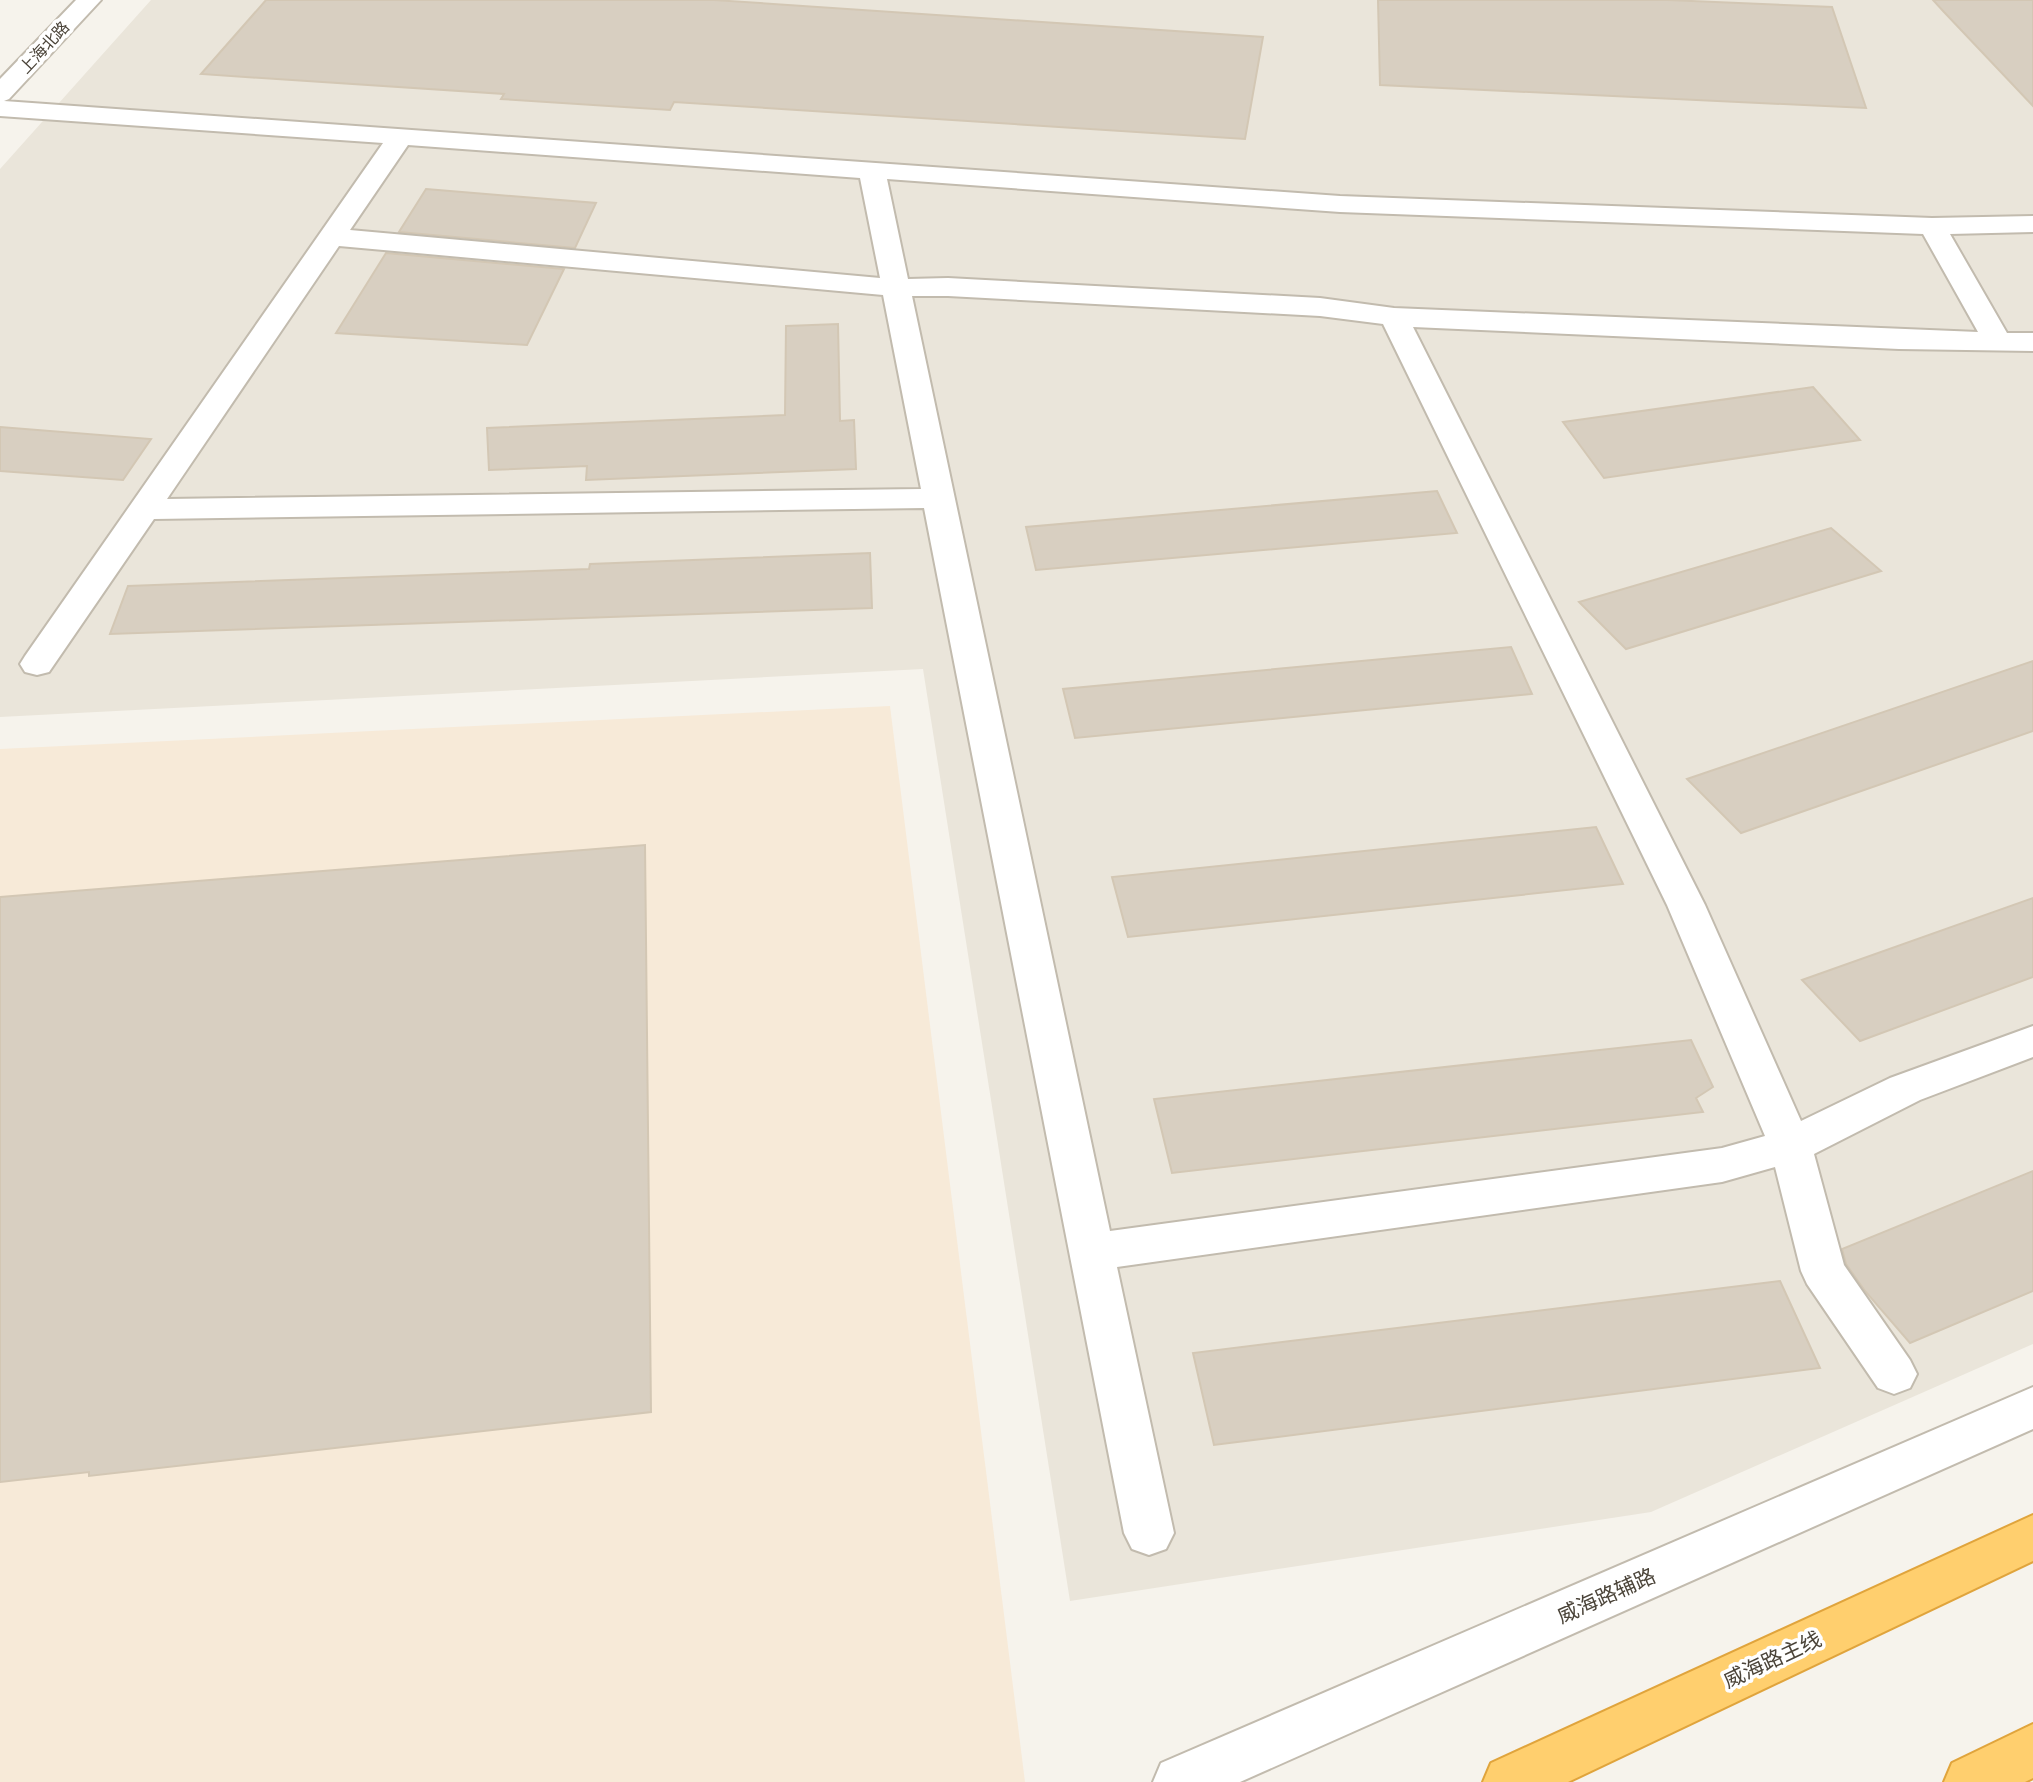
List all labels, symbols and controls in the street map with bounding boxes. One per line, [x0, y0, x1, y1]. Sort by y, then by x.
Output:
street label: 上海北路 [13, 15, 75, 79]
street label: 威海路辅路 [1552, 1559, 1660, 1631]
street label: 威海路主线 [1718, 1622, 1826, 1696]

